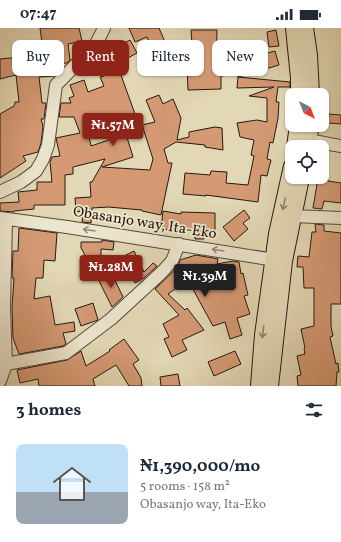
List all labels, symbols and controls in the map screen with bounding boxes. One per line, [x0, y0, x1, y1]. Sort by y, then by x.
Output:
text: 07:47 [20, 4, 57, 25]
chip: Buy [12, 40, 64, 76]
chip: Rent [72, 40, 129, 76]
chip: Filters [137, 40, 204, 76]
chip: New [212, 40, 268, 76]
north arrow [285, 88, 329, 132]
map controls [285, 88, 329, 184]
pin: ₦1.57M [80, 113, 146, 147]
text: ₦1.57M [91, 117, 135, 135]
button: locate [285, 140, 329, 184]
one-way arrow [279, 197, 287, 210]
street label: Obasanjo way, Ita-Eko [71, 202, 218, 245]
one-way arrow [83, 226, 96, 234]
one-way arrow [212, 246, 225, 254]
pin: ₦1.28M [78, 255, 144, 289]
text: ₦1.28M [89, 259, 133, 277]
pin: ₦1.39M [172, 264, 238, 298]
text: ₦1.39M [183, 268, 227, 286]
one-way arrow [259, 325, 267, 338]
text: 3 homes [16, 399, 81, 422]
icon: filters [303, 399, 325, 421]
text: ₦1,390,000/mo [140, 455, 260, 478]
icon: home [48, 460, 96, 508]
text: 5 rooms · 158 m² [140, 478, 230, 496]
text: Obasanjo way, Ita-Eko [140, 496, 266, 514]

